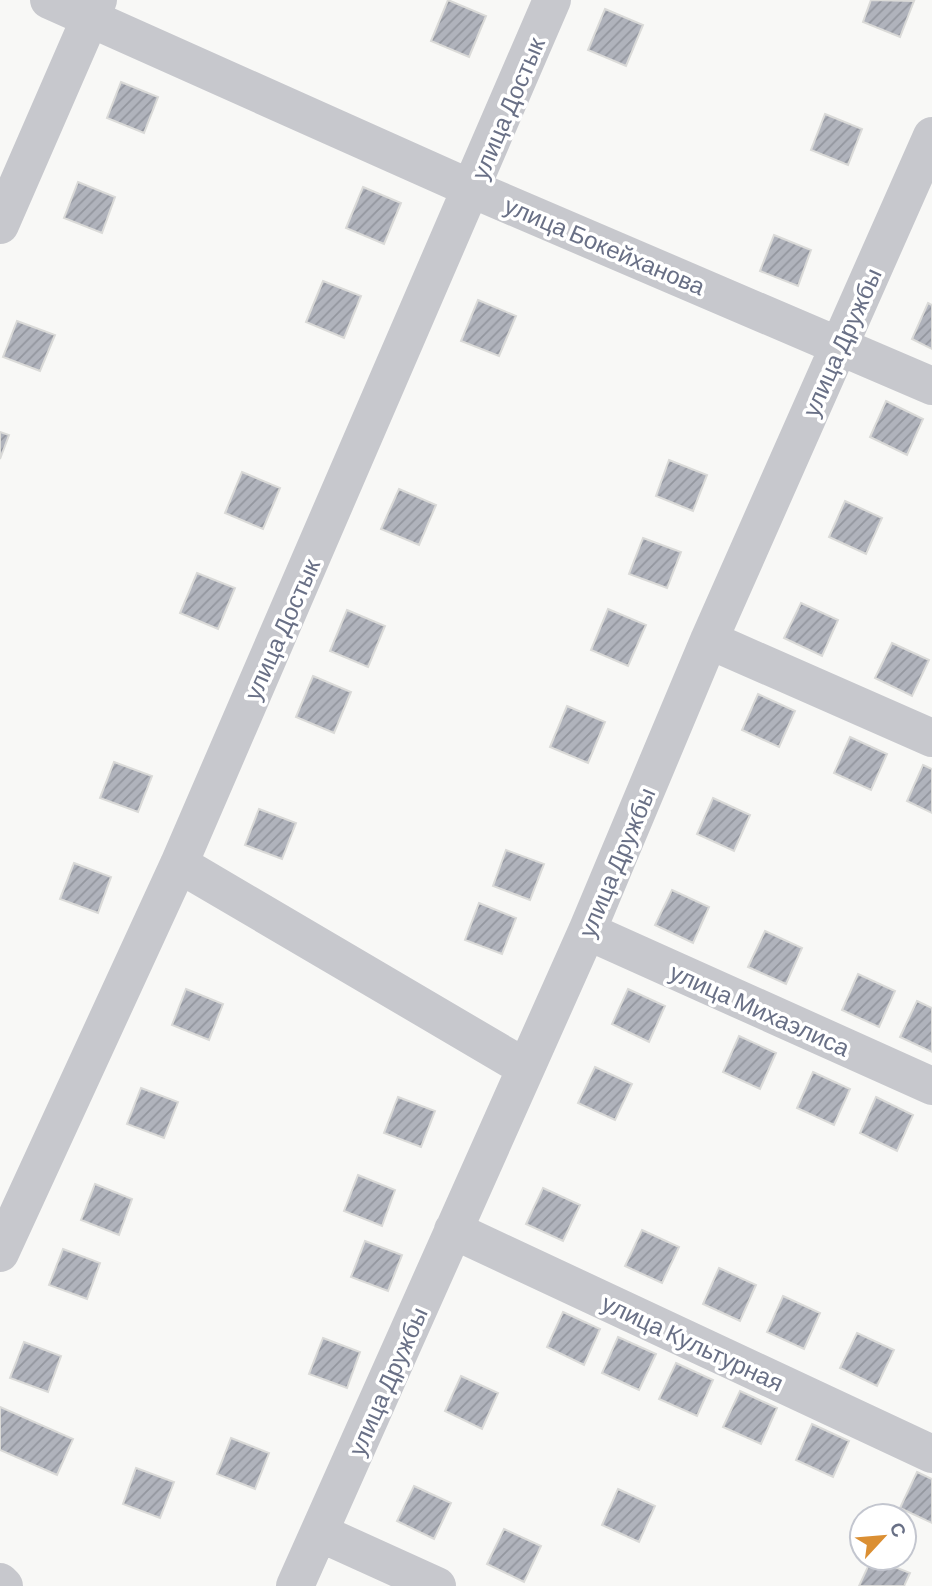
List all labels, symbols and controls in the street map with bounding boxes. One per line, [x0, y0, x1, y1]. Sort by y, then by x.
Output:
street label: улица Достык [464, 32, 550, 183]
street label: улица Бокейханова [500, 190, 710, 301]
street label: улица Дружбы [795, 263, 887, 421]
street label: улица Достык [237, 553, 325, 704]
street label: улица Дружбы [571, 783, 661, 941]
street label: улица Михаэлиса [666, 956, 855, 1062]
street label: улица Культурная [598, 1287, 788, 1397]
street label: улица Дружбы [341, 1302, 433, 1460]
north arrow [848, 1502, 918, 1572]
text: С [885, 1518, 912, 1541]

